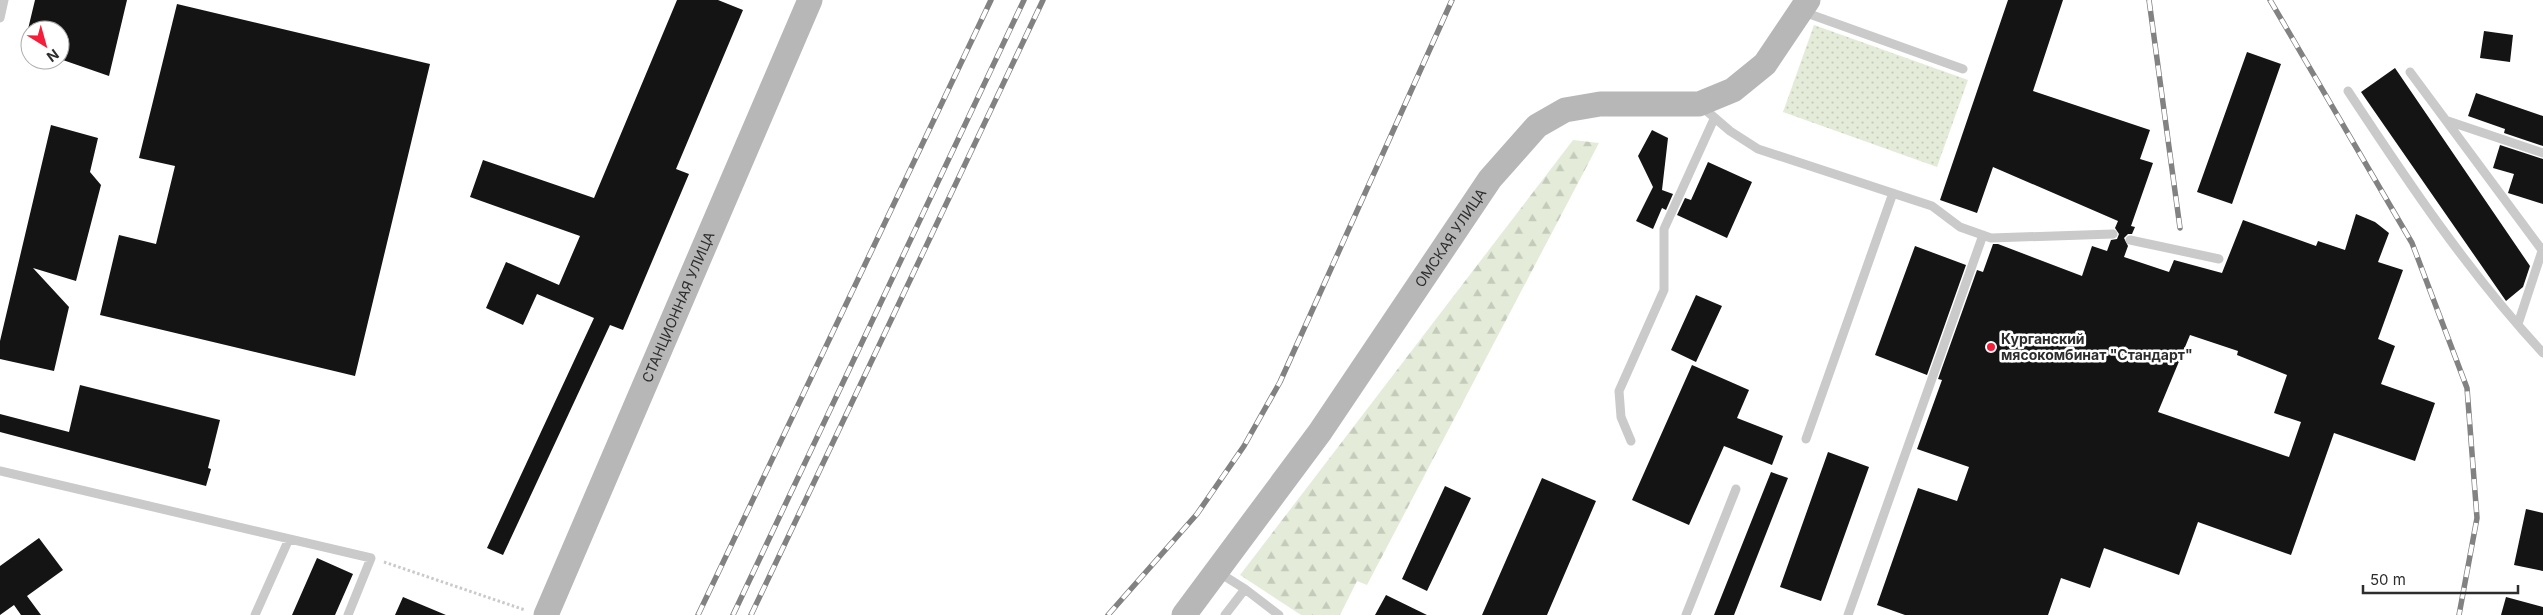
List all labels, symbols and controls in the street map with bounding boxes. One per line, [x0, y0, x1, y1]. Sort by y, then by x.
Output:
north arrow [20, 20, 70, 70]
text: N [44, 46, 63, 66]
street label: ОМСКАЯ УЛИЦА [1411, 185, 1489, 290]
street label: СТАНЦИОННАЯ УЛИЦА [638, 229, 718, 385]
place label: Курганский мясокомбинат "Стандарт" [2001, 330, 2193, 363]
marker: Курганский мясокомбинат "Стандарт" [1985, 341, 1997, 353]
scale bar [2363, 562, 2518, 594]
text: 50 m [2370, 570, 2406, 589]

